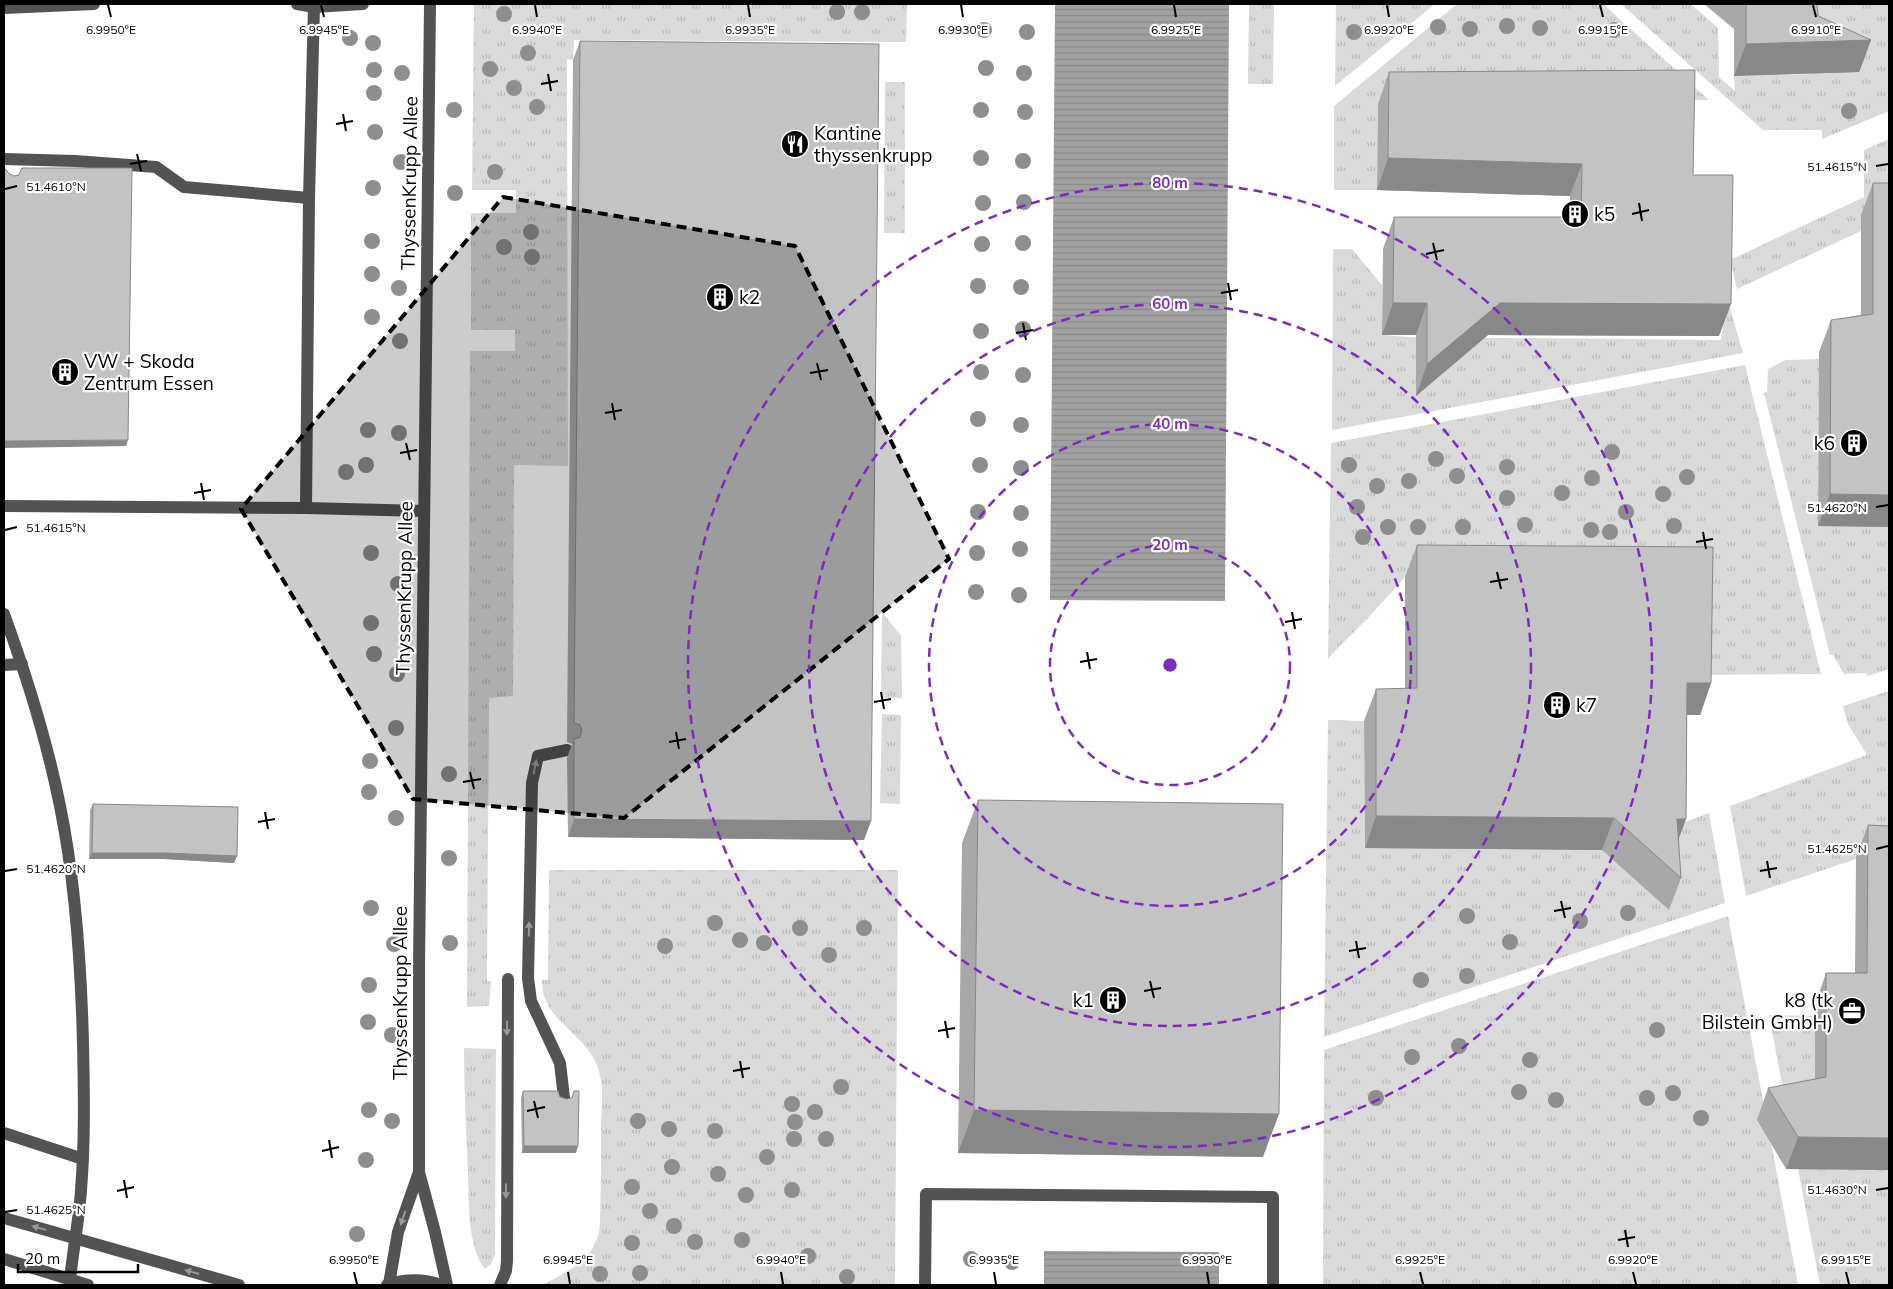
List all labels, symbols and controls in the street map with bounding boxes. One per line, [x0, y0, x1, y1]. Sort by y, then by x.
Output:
text: 6.9950°E [86, 22, 136, 37]
text: 6.9945°E [299, 22, 349, 37]
text: 6.9940°E [512, 22, 562, 37]
text: 6.9935°E [725, 22, 775, 37]
text: 6.9930°E [938, 22, 988, 37]
text: 6.9925°E [1151, 22, 1201, 37]
text: 6.9920°E [1364, 22, 1414, 37]
text: 6.9915°E [1578, 22, 1628, 37]
text: 6.9910°E [1791, 22, 1841, 37]
street label: ThyssenKrupp Allee [395, 96, 423, 270]
place label: Kantine thyssenkrupp [814, 121, 932, 167]
restaurant icon: Kantine thyssenkrupp [780, 129, 810, 159]
text: 51.4615°N [1807, 159, 1867, 174]
text: 80 m [1152, 173, 1188, 192]
text: 51.4610°N [26, 179, 86, 194]
building icon: k5 [1560, 199, 1590, 229]
place label: k5 [1594, 202, 1615, 226]
building icon: k2 [705, 282, 735, 312]
place label: k2 [739, 285, 760, 309]
text: 60 m [1152, 294, 1188, 313]
place label: VW + Skoda Zentrum Essen [84, 349, 214, 395]
building icon: VW + Skoda Zentrum Essen [50, 357, 80, 387]
text: 40 m [1152, 414, 1188, 433]
building icon: k6 [1839, 428, 1869, 458]
place label: k6 [1814, 431, 1835, 455]
text: 51.4620°N [1807, 500, 1867, 515]
street label: ThyssenKrupp Allee [390, 501, 418, 675]
text: 51.4615°N [26, 520, 86, 535]
text: 20 m [1152, 535, 1188, 554]
centre of rings [1161, 656, 1179, 674]
building icon: k7 [1542, 690, 1572, 720]
place label: k7 [1576, 693, 1597, 717]
one-way arrow [531, 760, 539, 775]
text: 51.4625°N [1807, 841, 1867, 856]
text: 51.4620°N [26, 861, 86, 876]
street label: ThyssenKrupp Allee [388, 906, 412, 1080]
one-way arrow [525, 921, 533, 937]
building icon: k1 [1098, 985, 1128, 1015]
place label: k1 [1073, 988, 1094, 1012]
place label: k8 (tk Bilstein GmbH) [1702, 988, 1833, 1034]
office icon: k8 (tk Bilstein GmbH) [1837, 996, 1867, 1026]
one-way arrow [503, 1020, 511, 1036]
text: 51.4630°N [1807, 1182, 1867, 1197]
one-way arrow [502, 1183, 510, 1199]
text: 51.4625°N [26, 1202, 86, 1217]
one-way arrow [399, 1211, 407, 1226]
one-way arrow [31, 1223, 46, 1231]
scale bar [18, 1242, 138, 1274]
text: 20 m [25, 1249, 60, 1268]
text: 6.9950°E [329, 1252, 379, 1267]
text: 6.9945°E [543, 1252, 593, 1267]
text: 6.9940°E [756, 1252, 806, 1267]
text: 6.9935°E [969, 1252, 1019, 1267]
text: 6.9930°E [1182, 1252, 1232, 1267]
text: 6.9925°E [1395, 1252, 1445, 1267]
text: 6.9920°E [1608, 1252, 1658, 1267]
text: 6.9915°E [1821, 1252, 1871, 1267]
one-way arrow [184, 1268, 199, 1276]

